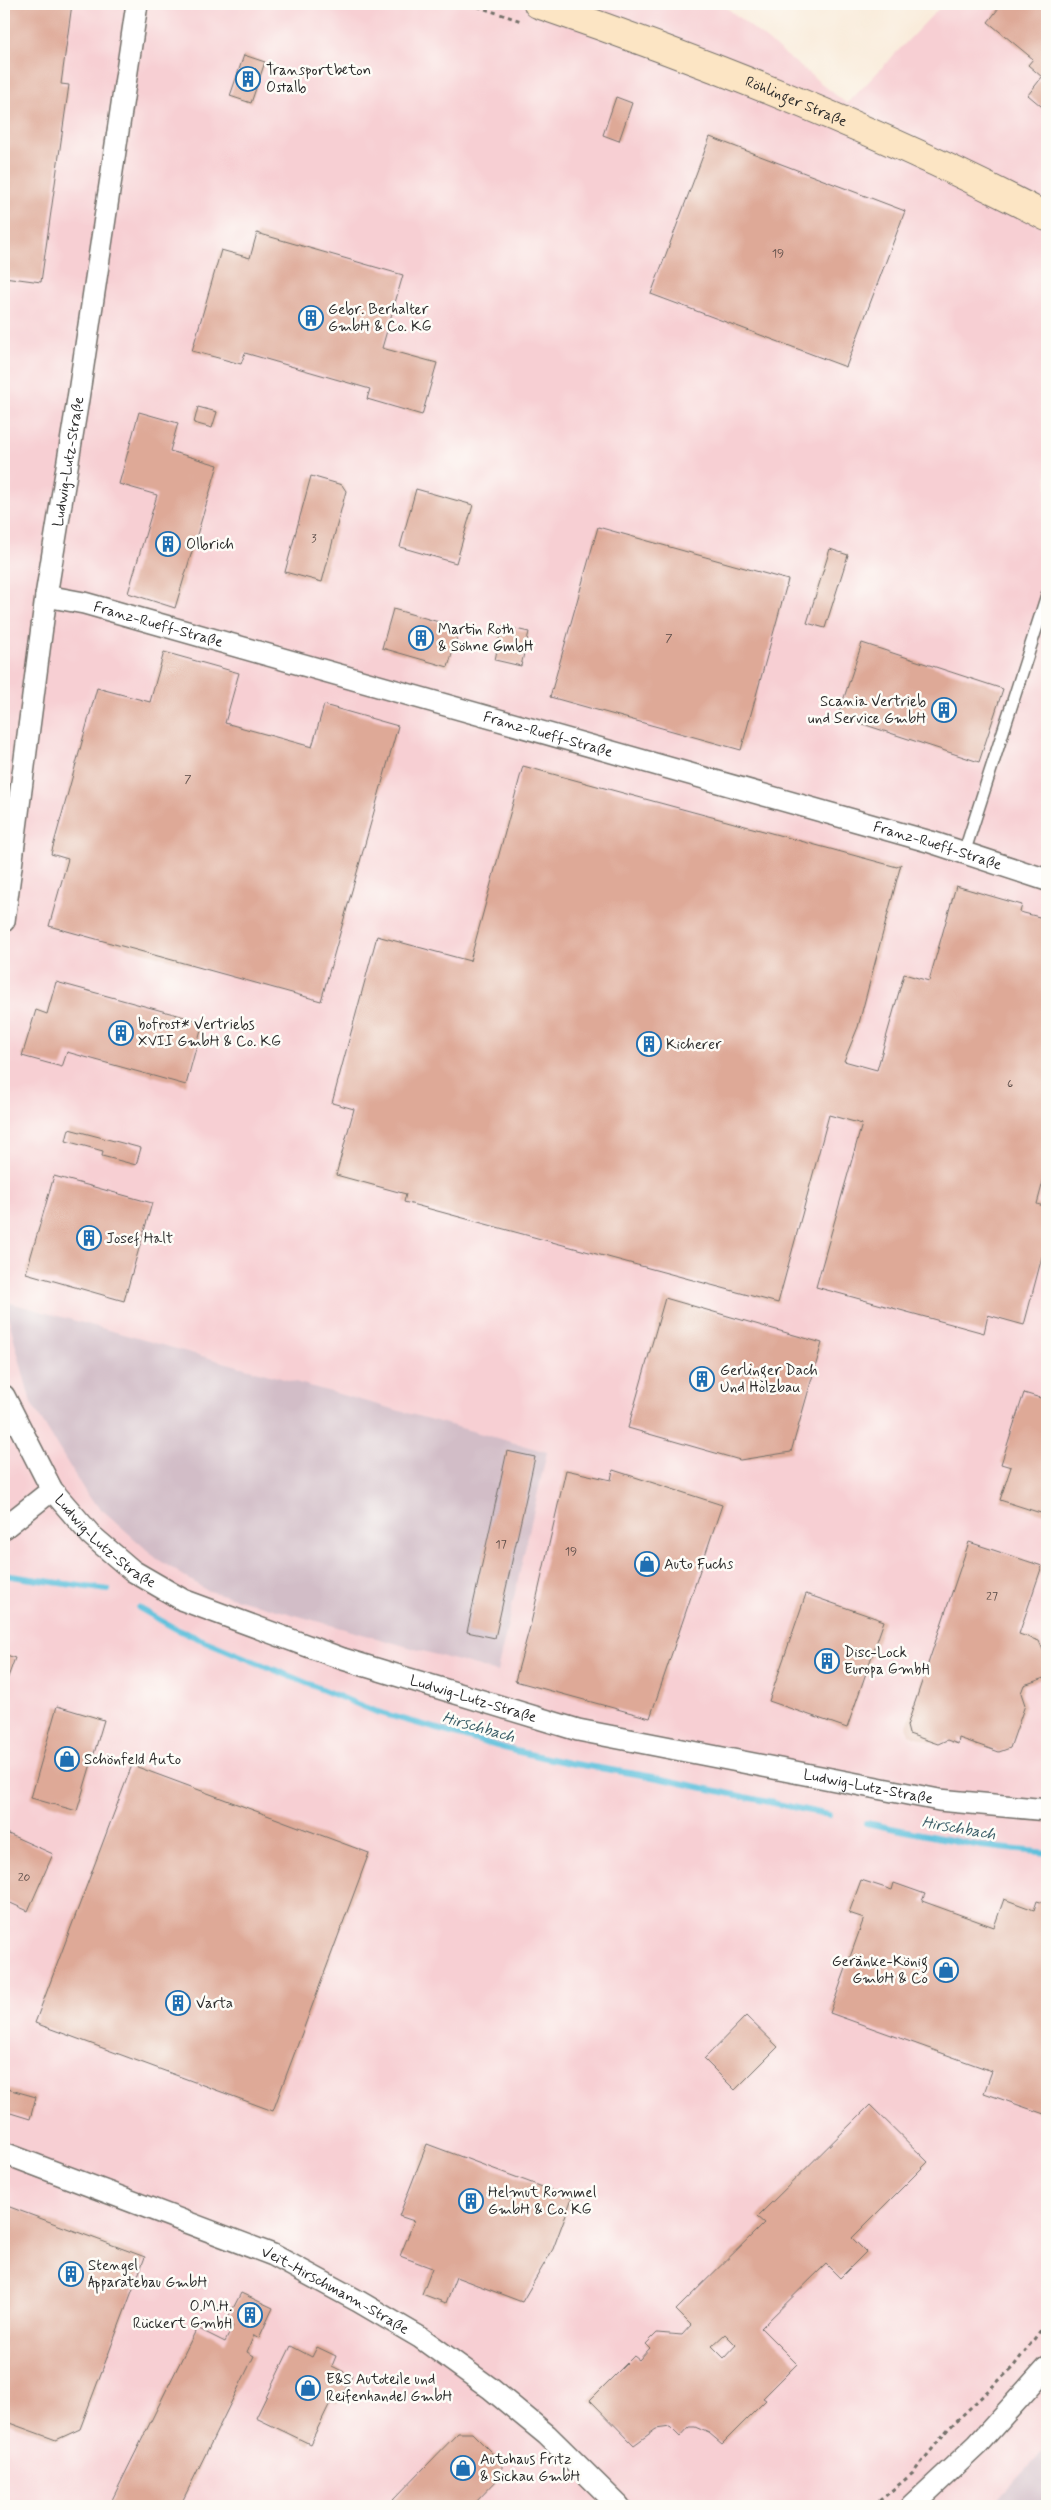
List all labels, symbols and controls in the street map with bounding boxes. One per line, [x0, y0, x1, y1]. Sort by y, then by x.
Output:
place label: Transportbeton Ostalb [266, 61, 371, 98]
building icon: Transportbeton Ostalb [235, 66, 261, 92]
street label: Röhlinger Straße [742, 72, 850, 132]
house number: 19 [772, 246, 784, 262]
place label: Gebr. Berhalter GmbH & Co. KG [328, 300, 432, 337]
building icon: Gebr. Berhalter GmbH & Co. KG [298, 305, 324, 331]
street label: Ludwig-Lutz-Straße [48, 395, 89, 528]
building icon: Olbrich [155, 531, 181, 557]
house number: 3 [311, 531, 317, 547]
place label: Olbrich [186, 535, 234, 555]
street label: Franz-Rueff-Straße [91, 597, 225, 653]
place label: Martin Roth & Söhne GmbH [438, 620, 534, 657]
building icon: Martin Roth & Söhne GmbH [408, 625, 434, 651]
house number: 7 [665, 631, 673, 647]
place label: Scania Vertrieb und Service GmbH [808, 692, 926, 729]
building icon: Scania Vertrieb und Service GmbH [931, 697, 957, 723]
street label: Franz-Rueff-Straße [481, 707, 615, 763]
house number: 7 [184, 772, 192, 788]
street label: Franz-Rueff-Straße [871, 817, 1004, 876]
place label: bofrost* Vertriebs XVII GmbH & Co. KG [138, 1015, 281, 1052]
building icon: bofrost* Vertriebs XVII GmbH & Co. KG [108, 1020, 134, 1046]
building icon: Kicherer [636, 1031, 662, 1057]
place label: Kicherer [666, 1035, 722, 1055]
house number: 6 [1007, 1076, 1013, 1092]
building icon: Josef Halt [76, 1225, 102, 1251]
place label: Josef Halt [106, 1229, 173, 1249]
place label: Gerlinger Dach Und Holzbau [720, 1361, 818, 1398]
building icon: Gerlinger Dach Und Holzbau [689, 1366, 715, 1392]
street label: Ludwig-Lutz-Straße [49, 1491, 159, 1593]
house number: 17 [495, 1537, 507, 1553]
house number: 19 [565, 1544, 577, 1560]
shop icon: Auto Fuchs [634, 1551, 660, 1577]
place label: Auto Fuchs [664, 1555, 734, 1575]
house number: 27 [986, 1589, 998, 1605]
place label: Disc-Lock Europa GmbH [844, 1643, 930, 1680]
building icon: Disc-Lock Europa GmbH [814, 1648, 840, 1674]
street label: Ludwig-Lutz-Straße [407, 1671, 539, 1728]
water label: Hirschbach [440, 1707, 518, 1748]
shop icon: Schönfeld Auto [54, 1746, 80, 1772]
place label: Schönfeld Auto [84, 1750, 181, 1770]
street label: Ludwig-Lutz-Straße [802, 1765, 935, 1810]
water label: Hirschbach [920, 1812, 998, 1845]
house number: 20 [18, 1870, 31, 1886]
place label: Geränke-König GmbH & Co [832, 1952, 928, 1989]
shop icon: Geränke-König GmbH & Co [933, 1957, 959, 1983]
building icon: Varta [165, 1990, 191, 2016]
place label: Varta [196, 1994, 233, 2014]
place label: Helmut Rommel GmbH & Co. KG [488, 2183, 597, 2220]
building icon: Helmut Rommel GmbH & Co. KG [458, 2188, 484, 2214]
street label: Veit-Hirschmann-Straße [258, 2242, 412, 2340]
place label: Stengel Apparatebau GmbH [88, 2256, 207, 2294]
building icon: Stengel Apparatebau GmbH [58, 2261, 84, 2287]
place label: O.M.H. Rückert GmbH [133, 2297, 232, 2334]
building icon: O.M.H. Rückert GmbH [237, 2302, 263, 2328]
place label: E&S Autoteile und Reifenhandel GmbH [326, 2370, 453, 2407]
shop icon: E&S Autoteile und Reifenhandel GmbH [295, 2375, 321, 2401]
place label: Autohaus Fritz & Sickau GmbH [480, 2450, 581, 2487]
shop icon: Autohaus Fritz & Sickau GmbH [450, 2455, 476, 2481]

